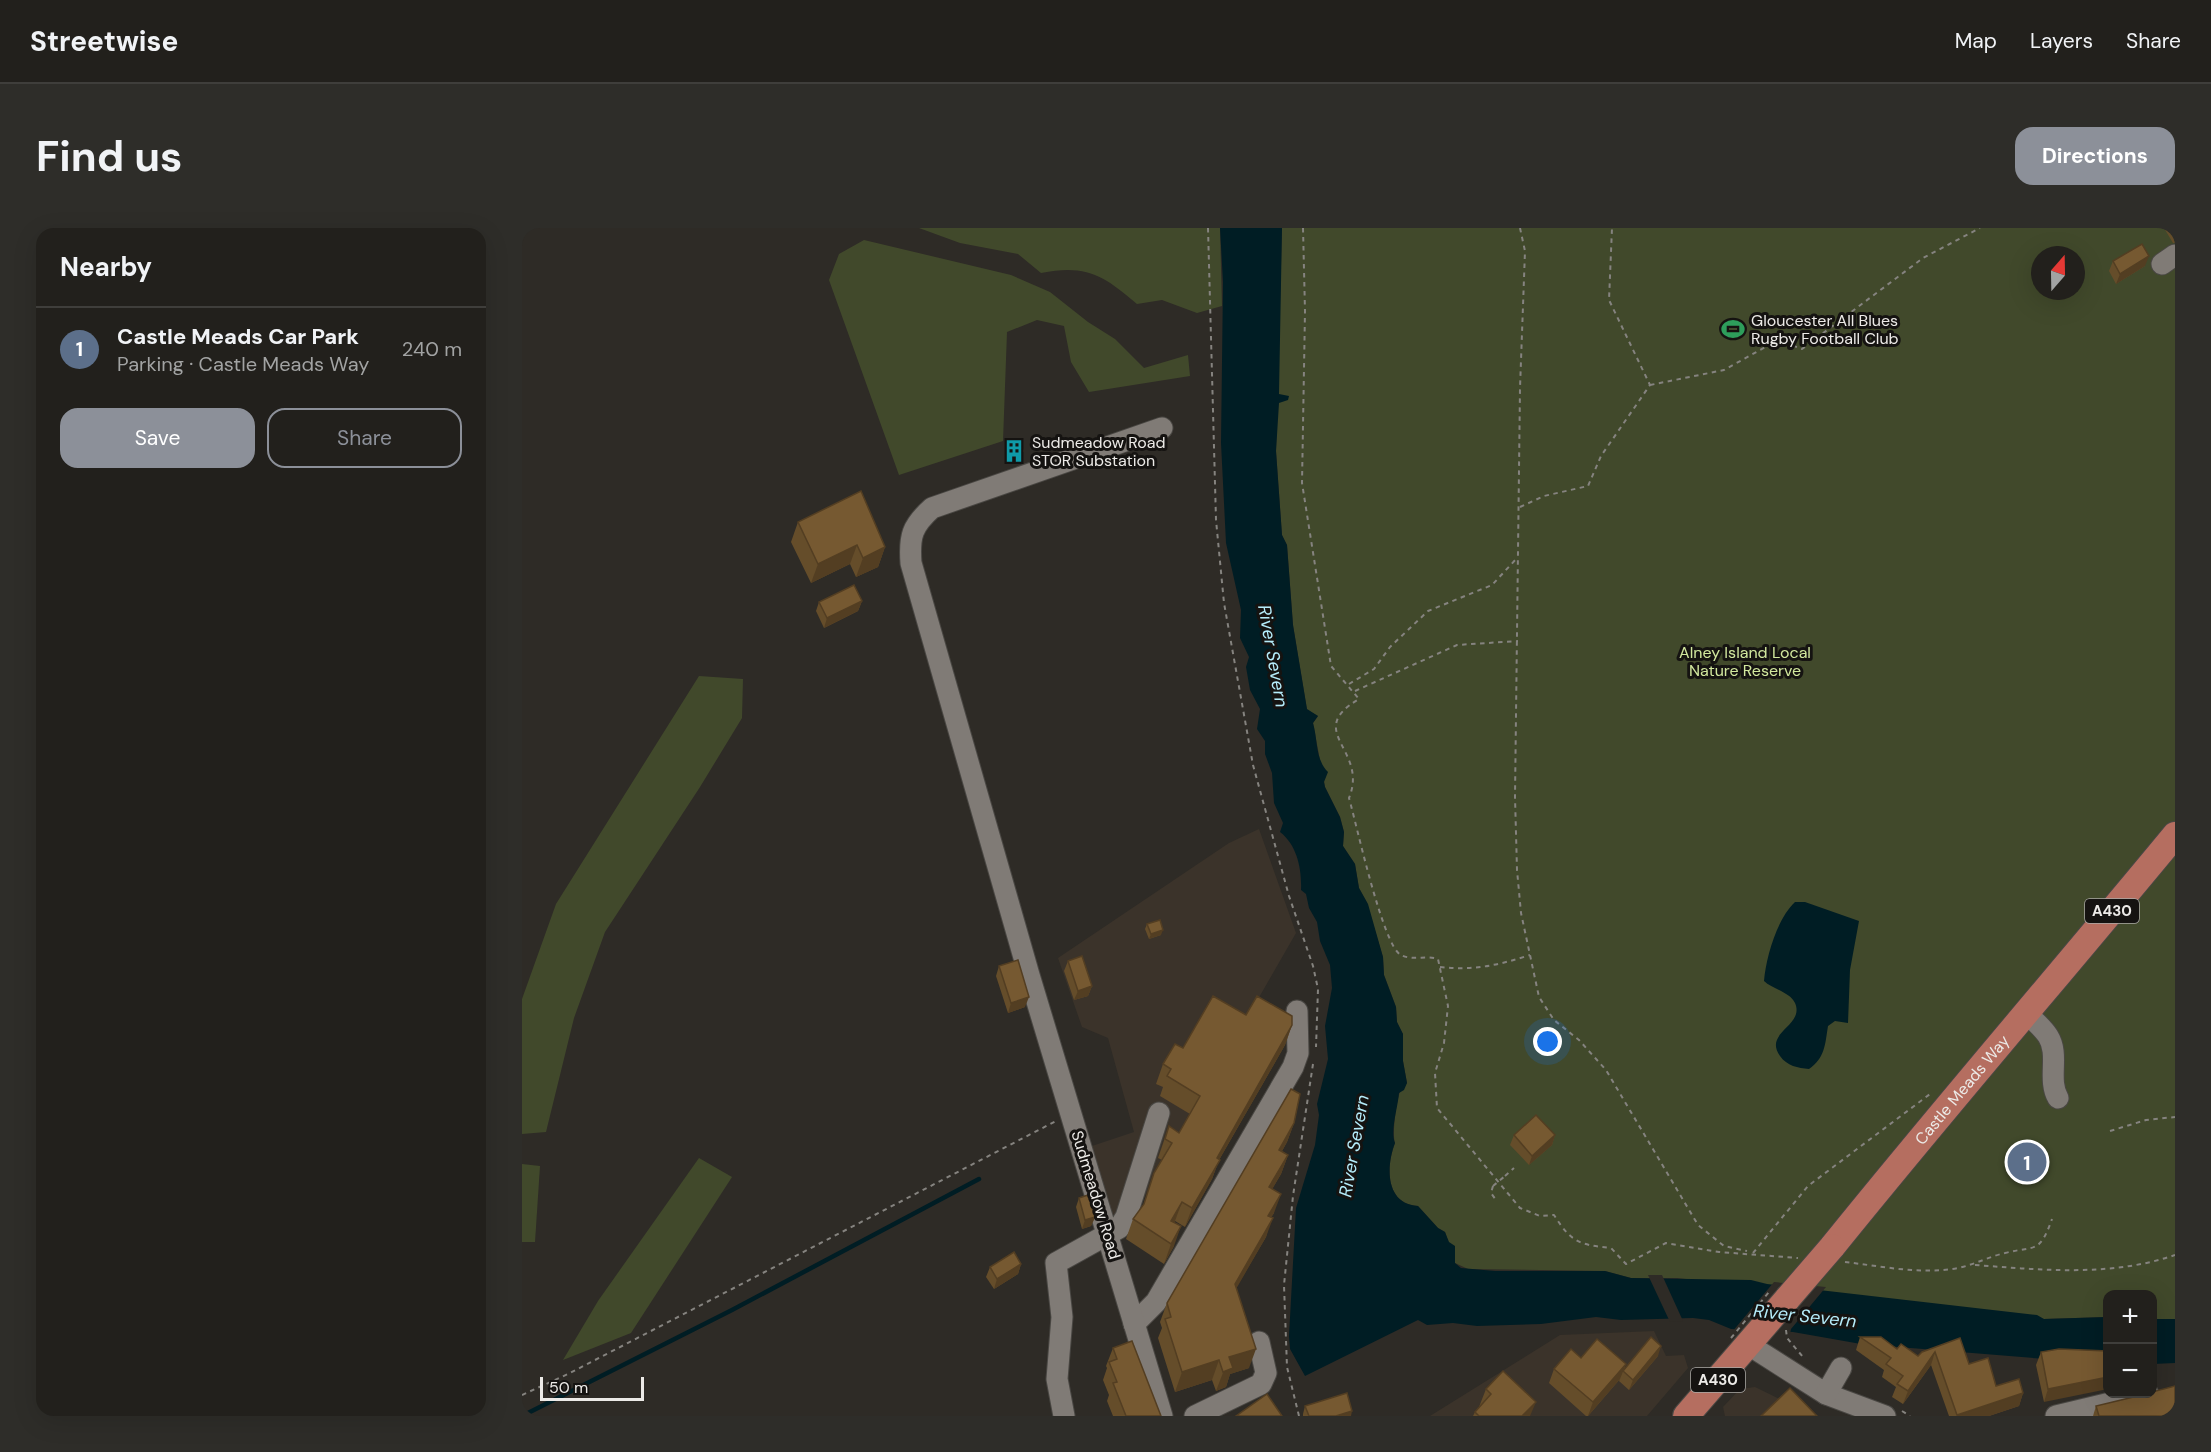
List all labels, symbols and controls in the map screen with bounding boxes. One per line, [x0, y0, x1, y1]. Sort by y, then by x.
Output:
text: Streetwise [30, 23, 178, 60]
text: Map [1955, 27, 1997, 55]
text: Layers [2030, 27, 2093, 55]
text: Share [2126, 27, 2181, 55]
button: Directions [2015, 127, 2175, 185]
text: Find us [36, 129, 182, 184]
north arrow [2031, 246, 2085, 300]
text: Nearby [60, 250, 152, 284]
place label: Gloucester All Blues Rugby Football Club [1751, 310, 1899, 349]
sports icon: Gloucester All Blues Rugby Football Club [1720, 316, 1746, 342]
text: Castle Meads Car Park [117, 322, 359, 351]
text: 1 [76, 336, 83, 362]
text: 240 m [402, 336, 462, 362]
text: Parking · Castle Meads Way [117, 351, 369, 377]
button: Save [60, 408, 255, 468]
button: Share [267, 408, 462, 468]
place label: Sudmeadow Road STOR Substation [1032, 432, 1165, 471]
building icon: Sudmeadow Road STOR Substation [1001, 438, 1027, 464]
water label: River Severn [1252, 603, 1294, 709]
park label: Alney Island Local Nature Reserve [1679, 642, 1811, 681]
road number: A430 [2085, 899, 2139, 923]
your location [1533, 1027, 1562, 1056]
street label: Castle Meads Way [1910, 1030, 2014, 1149]
water label: River Severn [1333, 1093, 1375, 1199]
street label: Sudmeadow Road [1066, 1128, 1126, 1262]
pin: 1 [2008, 1140, 2046, 1184]
map controls [2103, 1290, 2157, 1398]
button: + [2103, 1290, 2157, 1344]
water label: River Severn [1752, 1299, 1858, 1333]
button: − [2103, 1344, 2157, 1398]
road number: A430 [1691, 1368, 1745, 1392]
scale bar [540, 1374, 644, 1402]
text: 50 m [549, 1377, 588, 1398]

